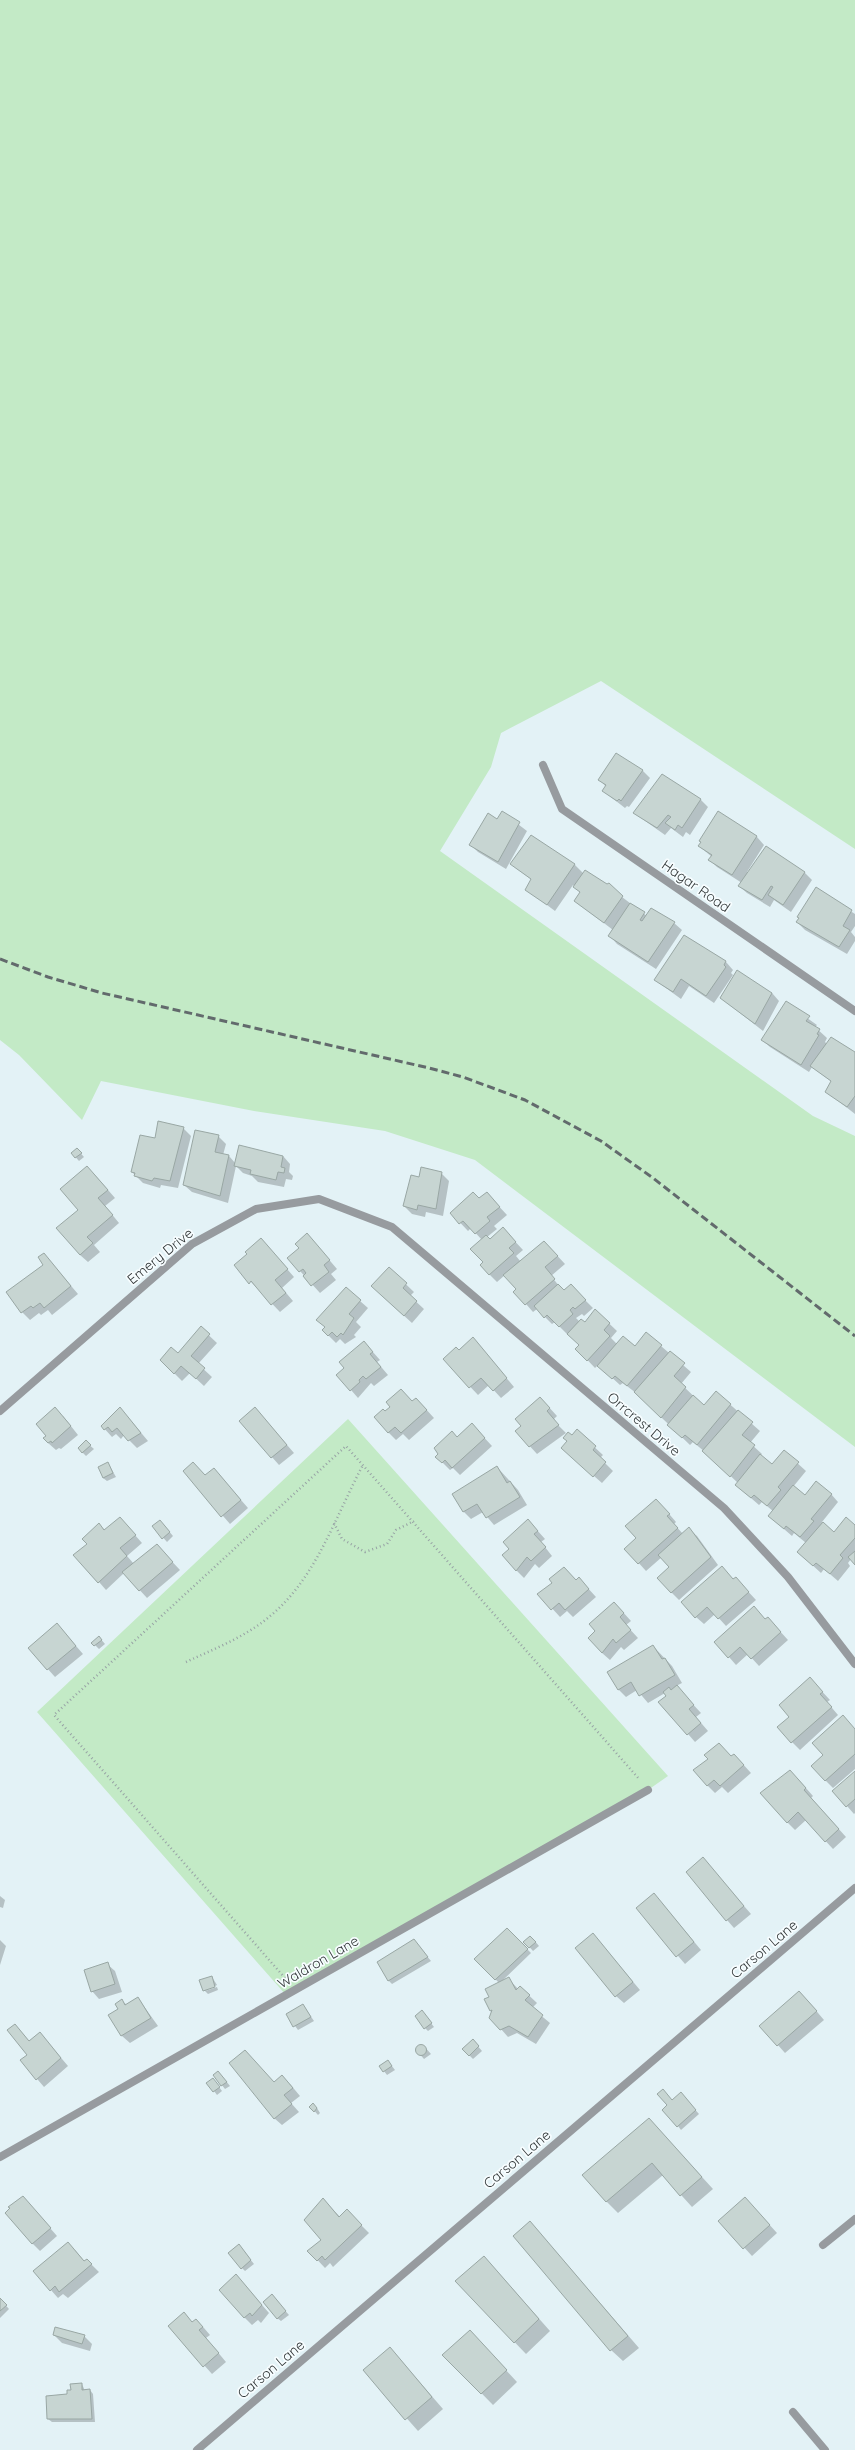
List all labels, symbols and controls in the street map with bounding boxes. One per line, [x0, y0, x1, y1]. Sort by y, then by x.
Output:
street label: Hagar Road [658, 856, 734, 916]
street label: Emery Drive [123, 1224, 197, 1288]
street label: Orrcrest Drive [604, 1388, 684, 1460]
street label: Carson Lane [727, 1916, 801, 1982]
street label: Waldron Lane [274, 1931, 362, 1993]
street label: Carson Lane [480, 2126, 554, 2192]
street label: Carson Lane [234, 2336, 308, 2402]

